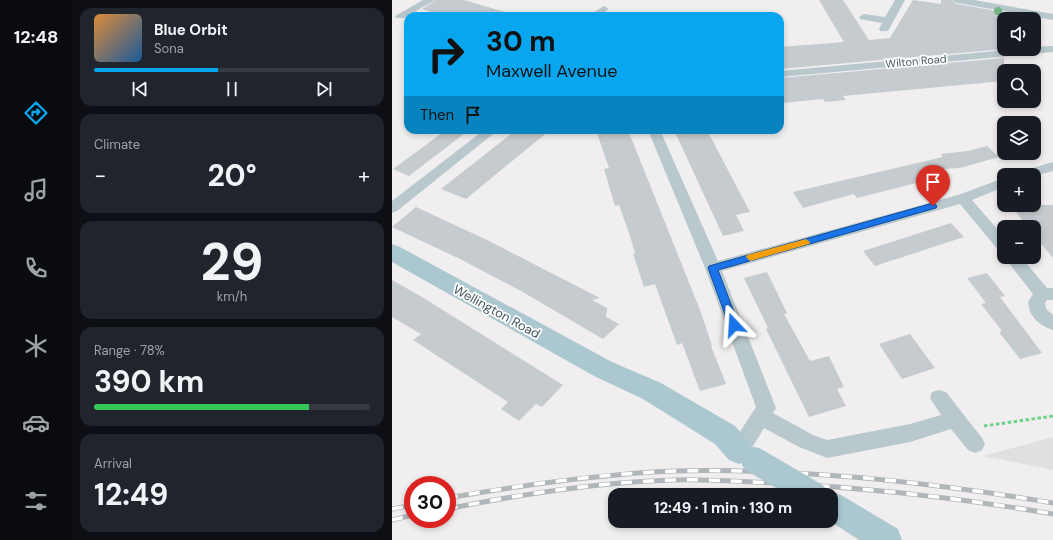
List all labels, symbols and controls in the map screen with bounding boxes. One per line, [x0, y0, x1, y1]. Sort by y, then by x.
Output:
map controls [997, 12, 1041, 264]
button: sound [997, 12, 1041, 56]
text: Blue Orbit [154, 20, 228, 40]
text: 30 m [486, 23, 556, 60]
text: 12:48 [14, 25, 58, 49]
icon: right [420, 28, 472, 80]
text: Sona [154, 40, 184, 57]
street label: Wilton Road [885, 51, 947, 71]
text: Maxwell Avenue [486, 59, 617, 83]
button: search [997, 64, 1041, 108]
icon: previous [129, 78, 151, 100]
icon: pause [221, 78, 243, 100]
icon: next [313, 78, 335, 100]
icon: directions [22, 99, 50, 127]
icon: arrive [462, 104, 484, 126]
text: Then [420, 105, 454, 125]
button: layers [997, 116, 1041, 160]
text: Climate [94, 136, 140, 153]
text: 20° [207, 156, 257, 195]
text: − [94, 161, 106, 190]
text: + [358, 161, 370, 190]
pin [916, 165, 950, 206]
button: + [997, 168, 1041, 212]
icon: arrive [922, 171, 944, 193]
icon: music [22, 176, 50, 204]
button: − [997, 220, 1041, 264]
text: 29 [201, 228, 263, 296]
icon: phone [22, 254, 50, 282]
street label: Wellington Road [450, 281, 543, 342]
text: km/h [217, 288, 247, 305]
position arrow [713, 304, 755, 346]
icon: climate [22, 332, 50, 360]
text: Range · 78% [94, 342, 165, 359]
text: 390 km [94, 362, 204, 401]
icon: car [22, 409, 50, 437]
text: Arrival [94, 455, 132, 472]
text: 12:49 [94, 475, 168, 514]
speed limit sign: 30 [404, 476, 456, 528]
icon: filters [22, 487, 50, 515]
text: 12:49 · 1 min · 130 m [654, 498, 792, 518]

